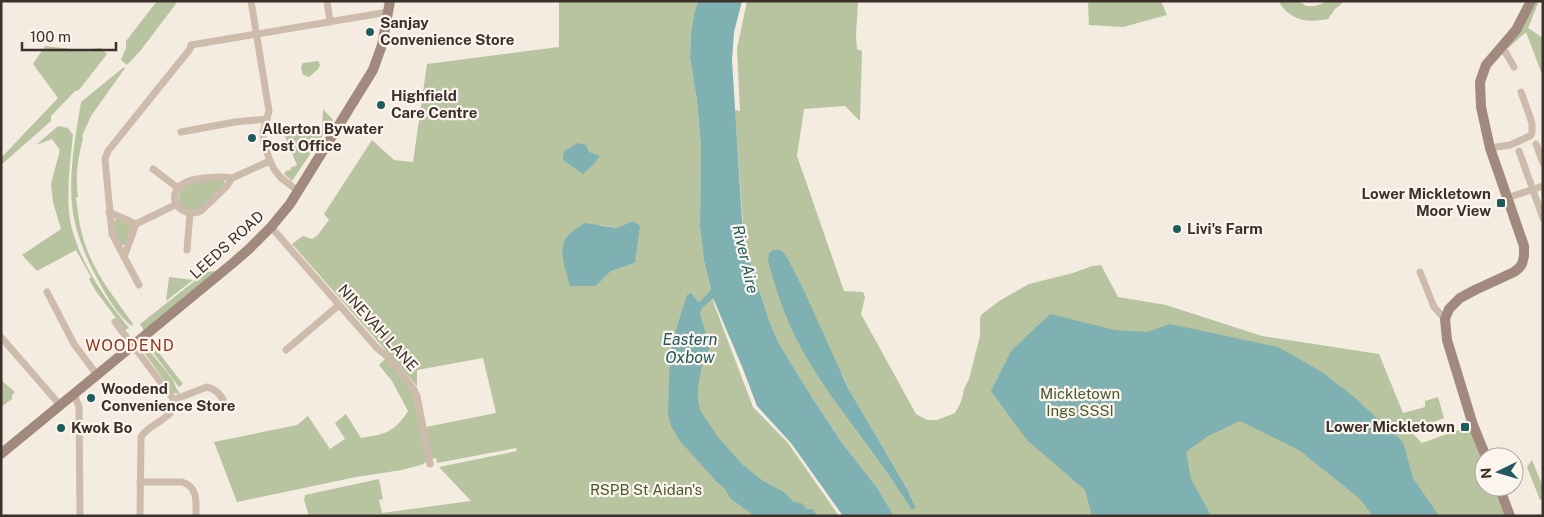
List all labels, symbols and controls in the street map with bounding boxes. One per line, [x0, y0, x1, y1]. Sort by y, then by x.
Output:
place label: Sanjay Convenience Store [380, 14, 514, 48]
scale bar [22, 20, 116, 52]
marker: Sanjay Convenience Store [364, 26, 376, 38]
text: 100 m [30, 28, 71, 45]
place label: Highfield Care Centre [391, 87, 477, 121]
marker: Highfield Care Centre [375, 99, 387, 111]
place label: Allerton Bywater Post Office [262, 120, 383, 154]
marker: Allerton Bywater Post Office [246, 132, 258, 144]
place label: Lower Mickletown Moor View [1362, 185, 1491, 219]
marker: Lower Mickletown Moor View [1495, 197, 1507, 209]
street label: LEEDS ROAD [186, 207, 267, 282]
place label: Livi's Farm [1187, 220, 1263, 237]
water label: River Aire [728, 223, 763, 296]
marker: Livi's Farm [1171, 223, 1183, 235]
street label: NINEVAH LANE [335, 281, 422, 374]
water label: Eastern Oxbow [663, 330, 718, 367]
district label: WOODEND [85, 336, 175, 355]
place label: Woodend Convenience Store [101, 380, 235, 414]
park label: Mickletown Ings SSSI [1040, 385, 1120, 419]
marker: Woodend Convenience Store [85, 392, 97, 404]
place label: Lower Mickletown [1326, 418, 1455, 435]
place label: Kwok Bo [71, 419, 133, 436]
marker: Lower Mickletown [1459, 421, 1471, 433]
marker: Kwok Bo [55, 422, 67, 434]
north arrow [1474, 447, 1524, 497]
text: N [1478, 467, 1494, 479]
park label: RSPB St Aidan's [590, 481, 702, 498]

